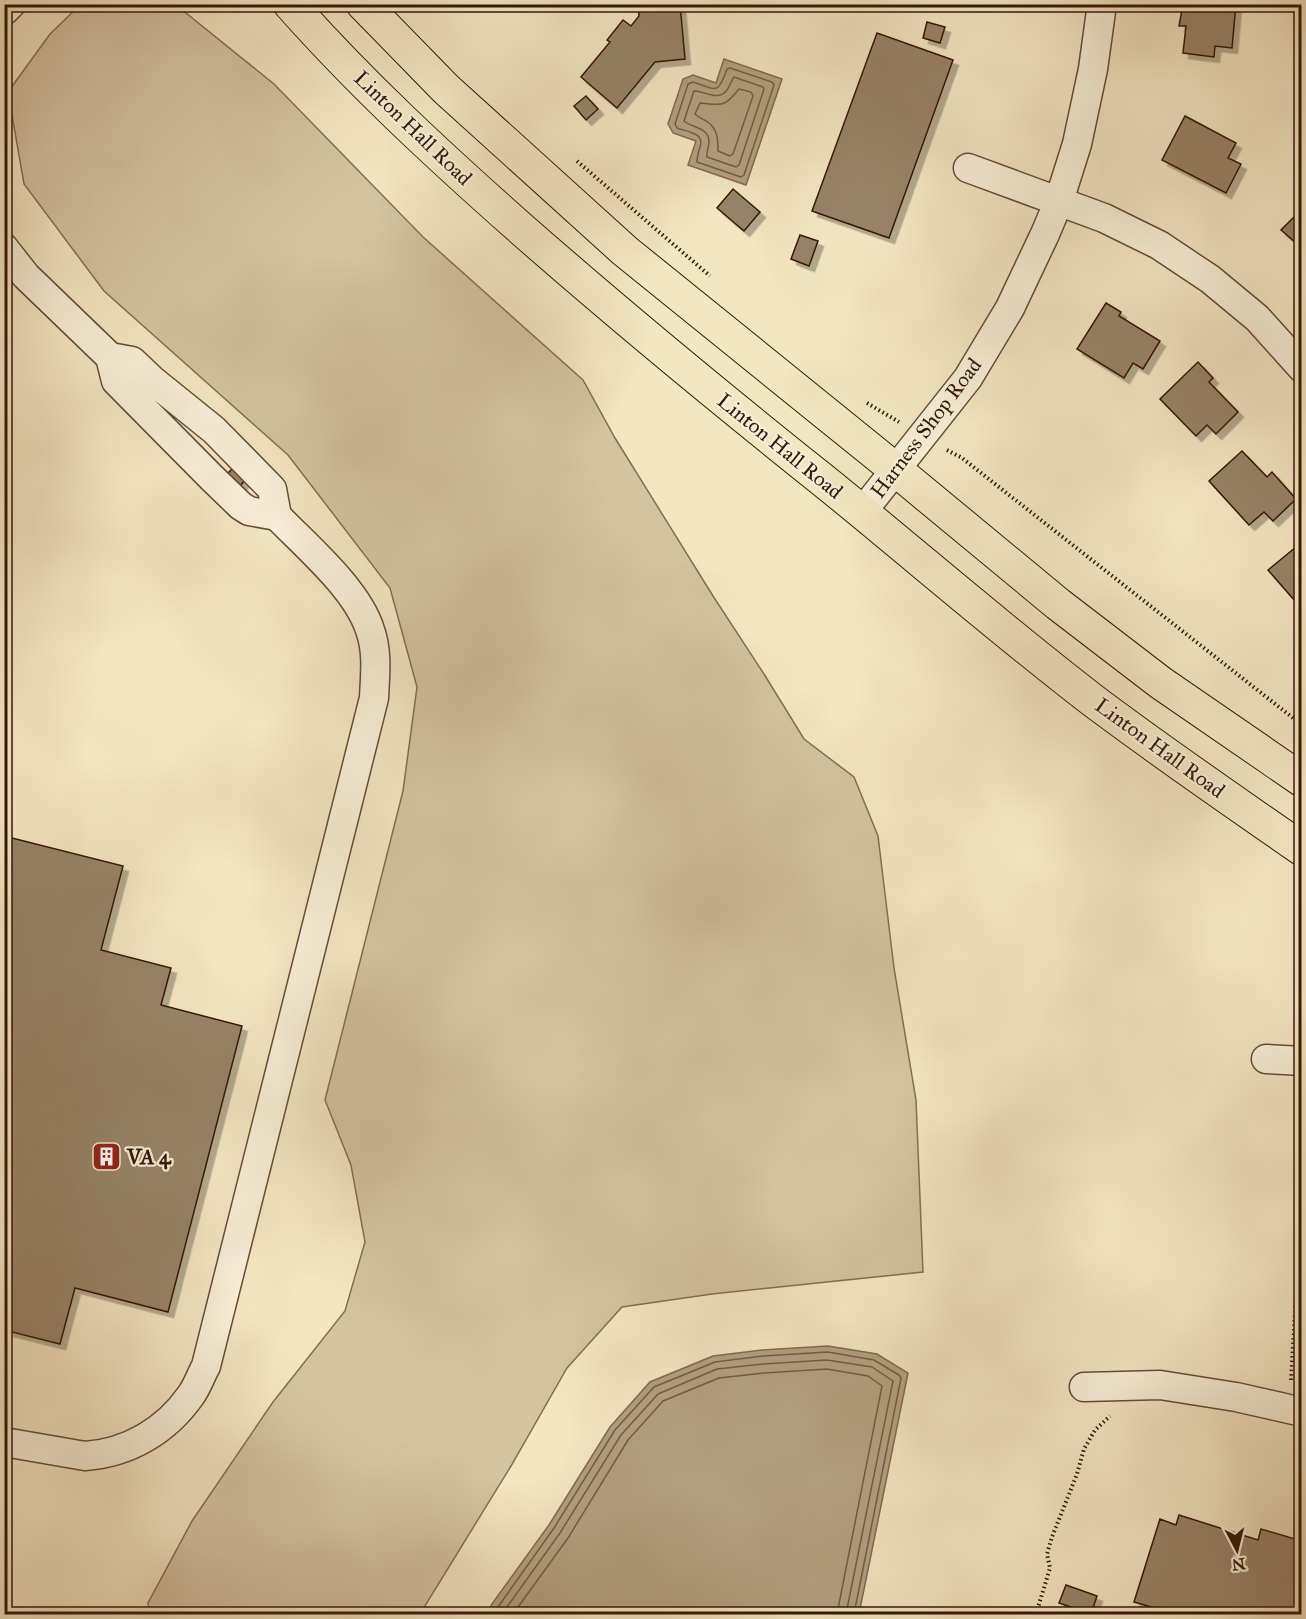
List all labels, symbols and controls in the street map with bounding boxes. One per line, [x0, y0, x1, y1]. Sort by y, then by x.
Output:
street label: Linton Hall Road [348, 65, 478, 191]
street label: Harness Shop Road [865, 352, 988, 503]
street label: Linton Hall Road [712, 387, 848, 505]
street label: Linton Hall Road [1090, 692, 1230, 804]
building icon: VA 4 [90, 1141, 122, 1173]
place label: VA 4 [126, 1144, 172, 1170]
north arrow [1207, 1520, 1267, 1580]
text: N [1230, 1554, 1247, 1575]

